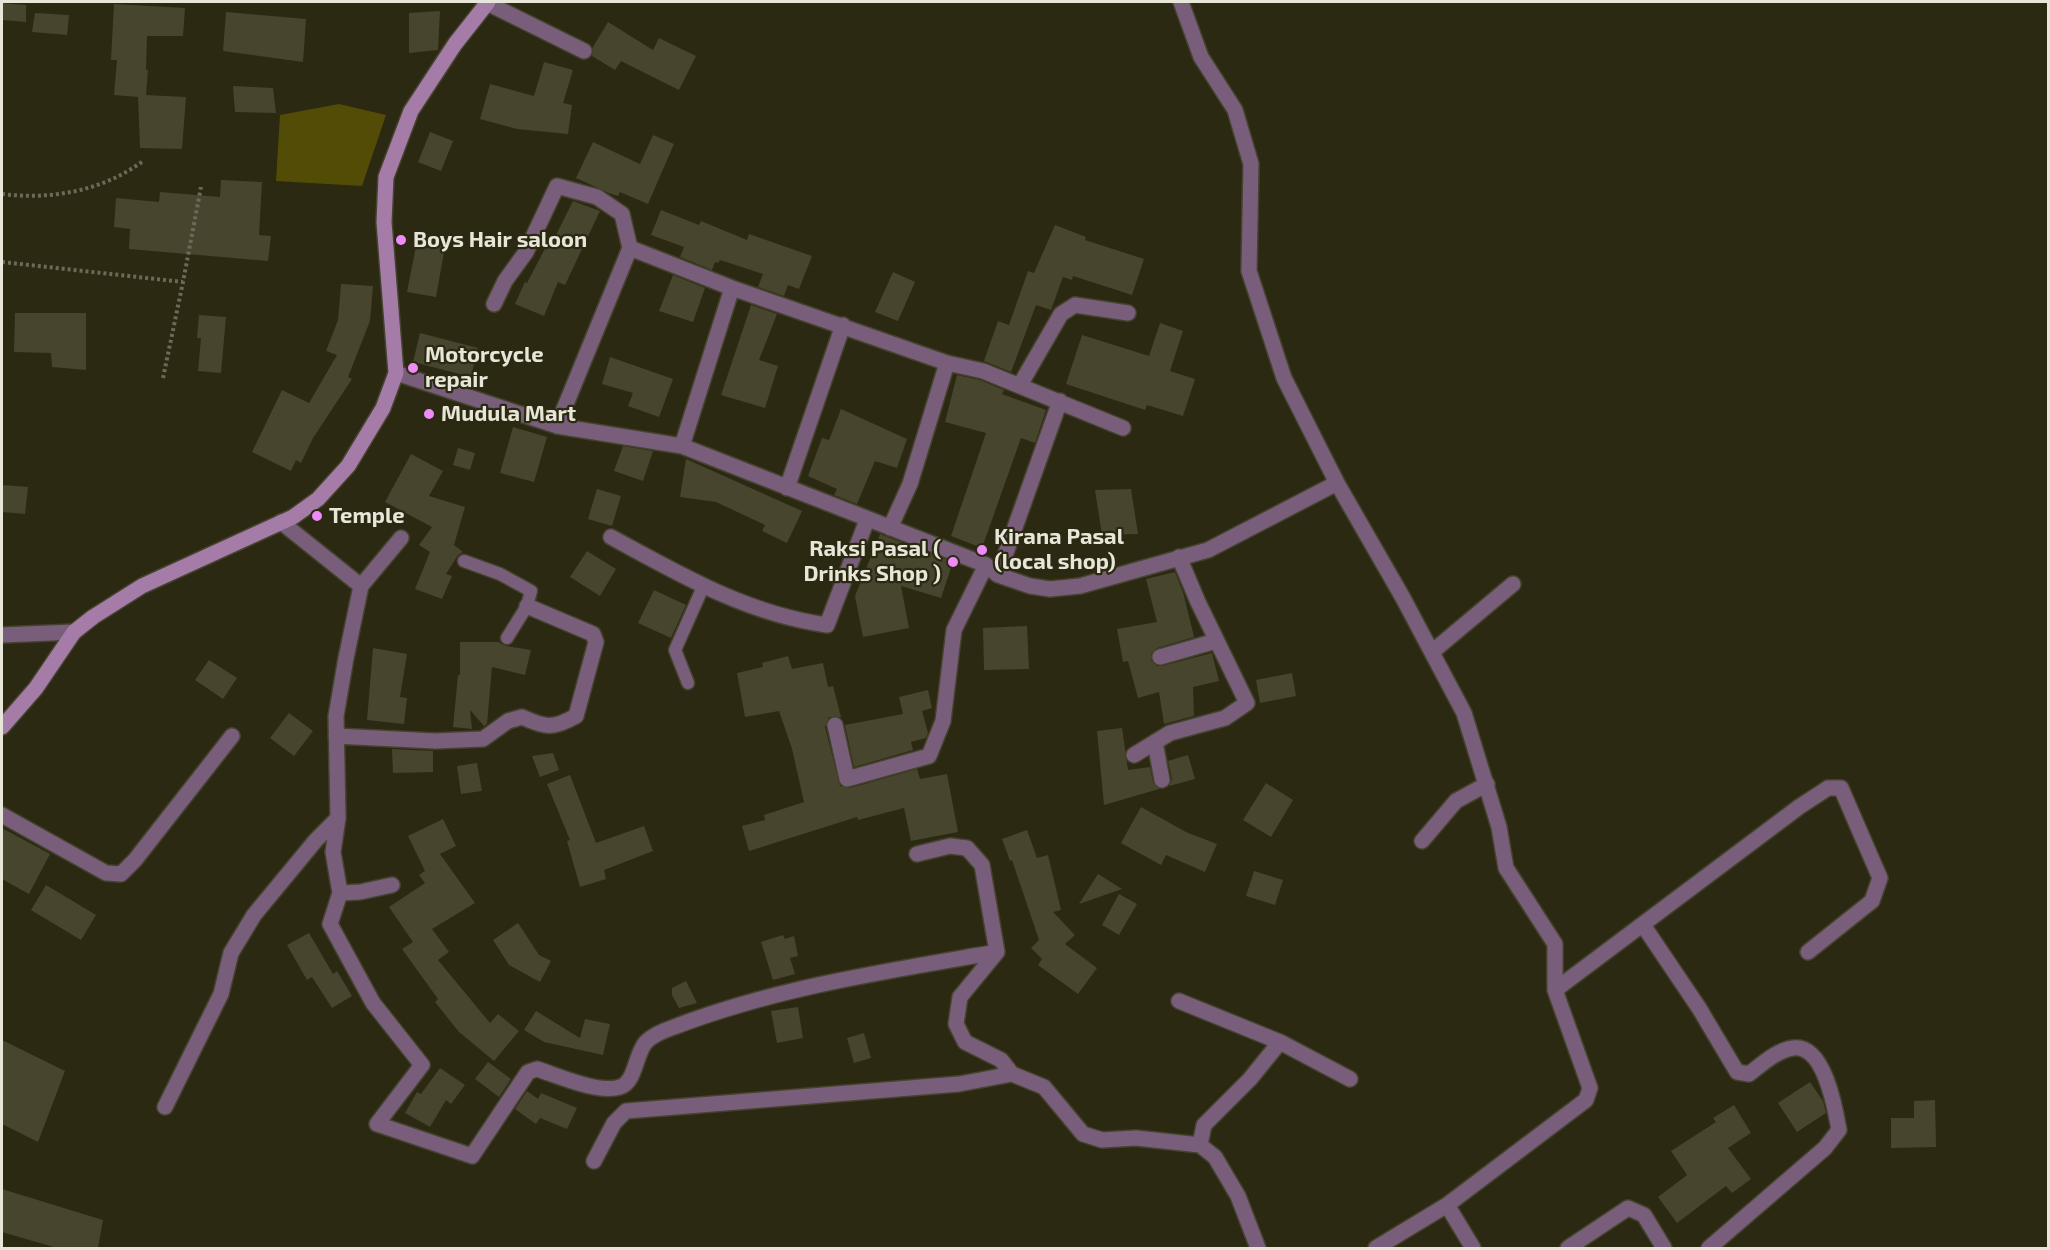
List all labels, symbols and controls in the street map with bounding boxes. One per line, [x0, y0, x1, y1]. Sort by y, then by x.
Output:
place label: Boys Hair saloon [413, 227, 587, 253]
marker: Boys Hair saloon [394, 233, 408, 247]
place label: Motorcycle repair [425, 342, 544, 394]
marker: Motorcycle repair [406, 361, 420, 375]
place label: Mudula Mart [441, 401, 576, 427]
marker: Mudula Mart [422, 407, 436, 421]
place label: Temple [329, 503, 405, 529]
marker: Temple [310, 509, 324, 523]
place label: Kirana Pasal (local shop) [994, 524, 1124, 576]
place label: Raksi Pasal ( Drinks Shop ) [803, 536, 941, 588]
marker: Kirana Pasal (local shop) [975, 543, 989, 557]
marker: Raksi Pasal ( Drinks Shop ) [946, 555, 960, 569]

